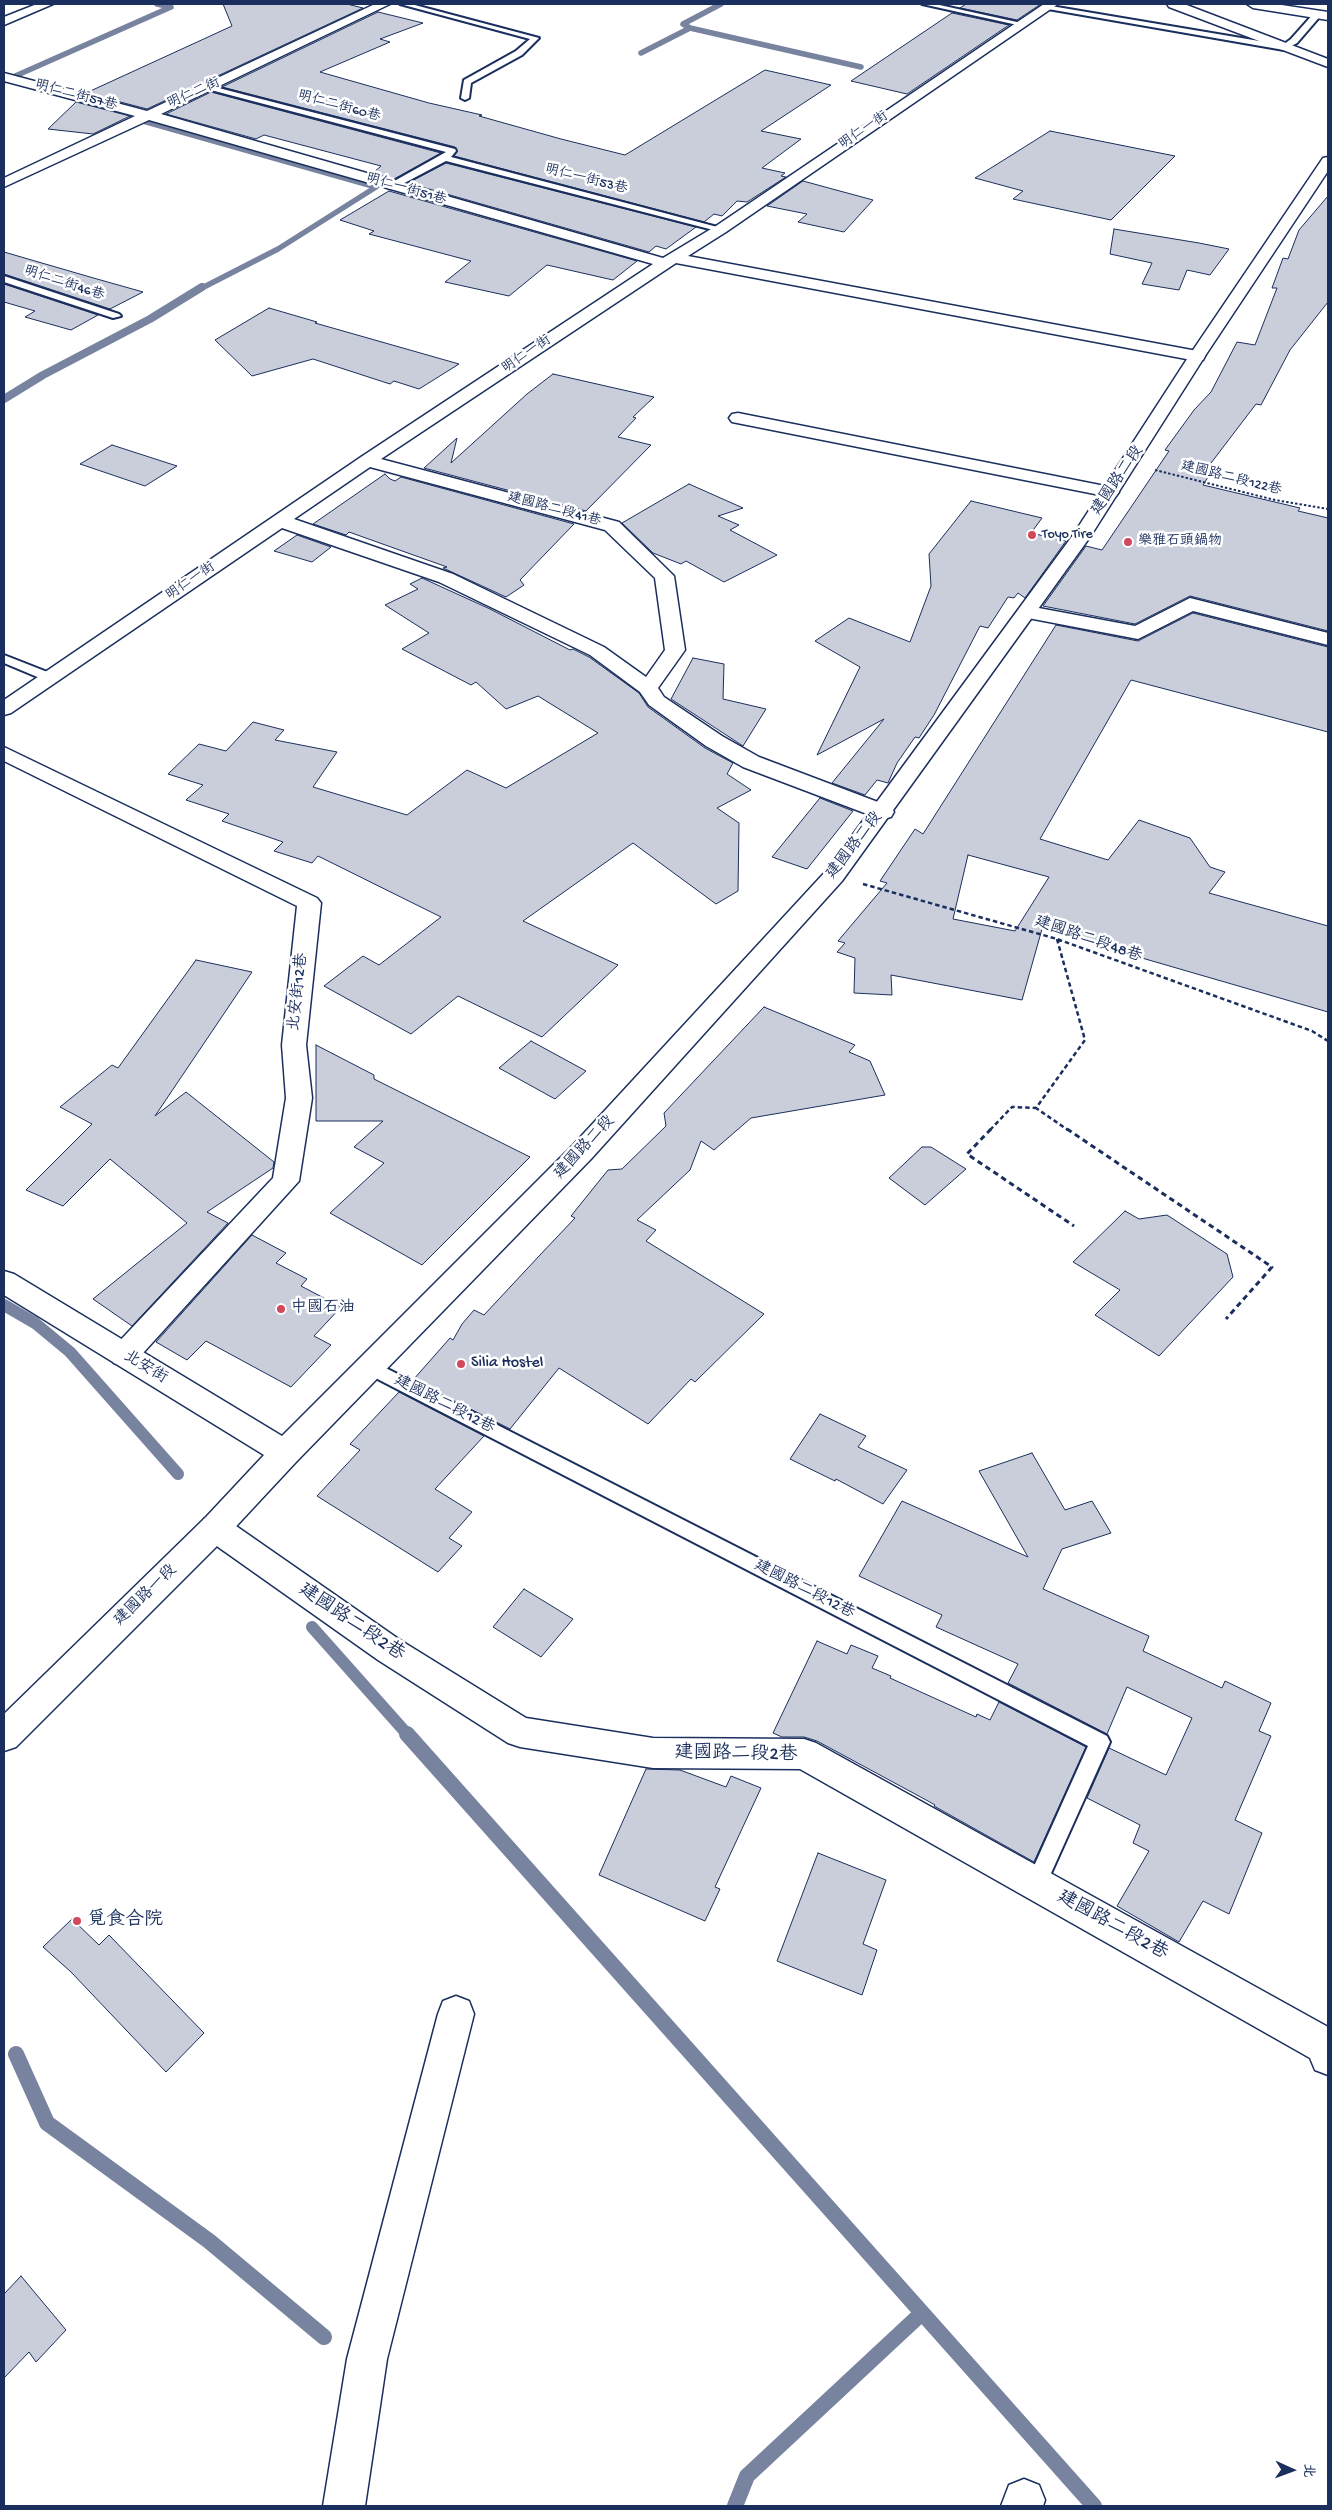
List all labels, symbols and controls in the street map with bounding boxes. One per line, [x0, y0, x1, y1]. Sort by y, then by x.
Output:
street label: 明仁二街 [165, 75, 223, 113]
street label: 明仁二街57巷 [33, 77, 119, 115]
street label: 明仁二街60巷 [296, 88, 382, 126]
street label: 明仁一街 [836, 108, 892, 154]
street label: 明仁一街53巷 [543, 162, 629, 198]
street label: 明仁一街51巷 [364, 170, 448, 210]
street label: 明仁二街46巷 [22, 263, 106, 305]
street label: 明仁一街 [499, 332, 555, 378]
street label: 建國路二段 [1088, 442, 1148, 520]
street label: 建國路二段122巷 [1179, 458, 1283, 500]
street label: 建國路二段41巷 [505, 489, 603, 531]
place label: Toyo Tire [1042, 527, 1093, 543]
marker: Toyo Tire [1026, 529, 1038, 541]
place label: 樂雅石頭鍋物 [1138, 534, 1222, 550]
marker: 樂雅石頭鍋物 [1122, 536, 1134, 548]
street label: 明仁一街 [163, 559, 219, 605]
street label: 建國路二段 [823, 809, 887, 883]
street label: 建國路二段48巷 [1032, 913, 1144, 967]
street label: 北安街12巷 [285, 952, 313, 1032]
street label: 建國路二段 [551, 1112, 619, 1184]
place label: 中國石油 [291, 1299, 355, 1319]
marker: 中國石油 [275, 1303, 287, 1315]
street label: 北安街 [119, 1347, 171, 1389]
place label: Silia Hostel [471, 1354, 543, 1374]
marker: Silia Hostel [455, 1358, 467, 1370]
street label: 建國路二段12巷 [391, 1371, 497, 1439]
street label: 建國路二段12巷 [751, 1556, 857, 1624]
street label: 建國路一段 [111, 1561, 181, 1631]
street label: 建國路二段2巷 [294, 1579, 408, 1667]
street label: 建國路二段2巷 [674, 1743, 798, 1767]
street label: 建國路二段2巷 [1053, 1886, 1171, 1966]
place label: 覓食合院 [87, 1910, 163, 1932]
marker: 覓食合院 [71, 1915, 83, 1927]
north arrow [1267, 2445, 1317, 2495]
text: 北 [1299, 2463, 1316, 2478]

